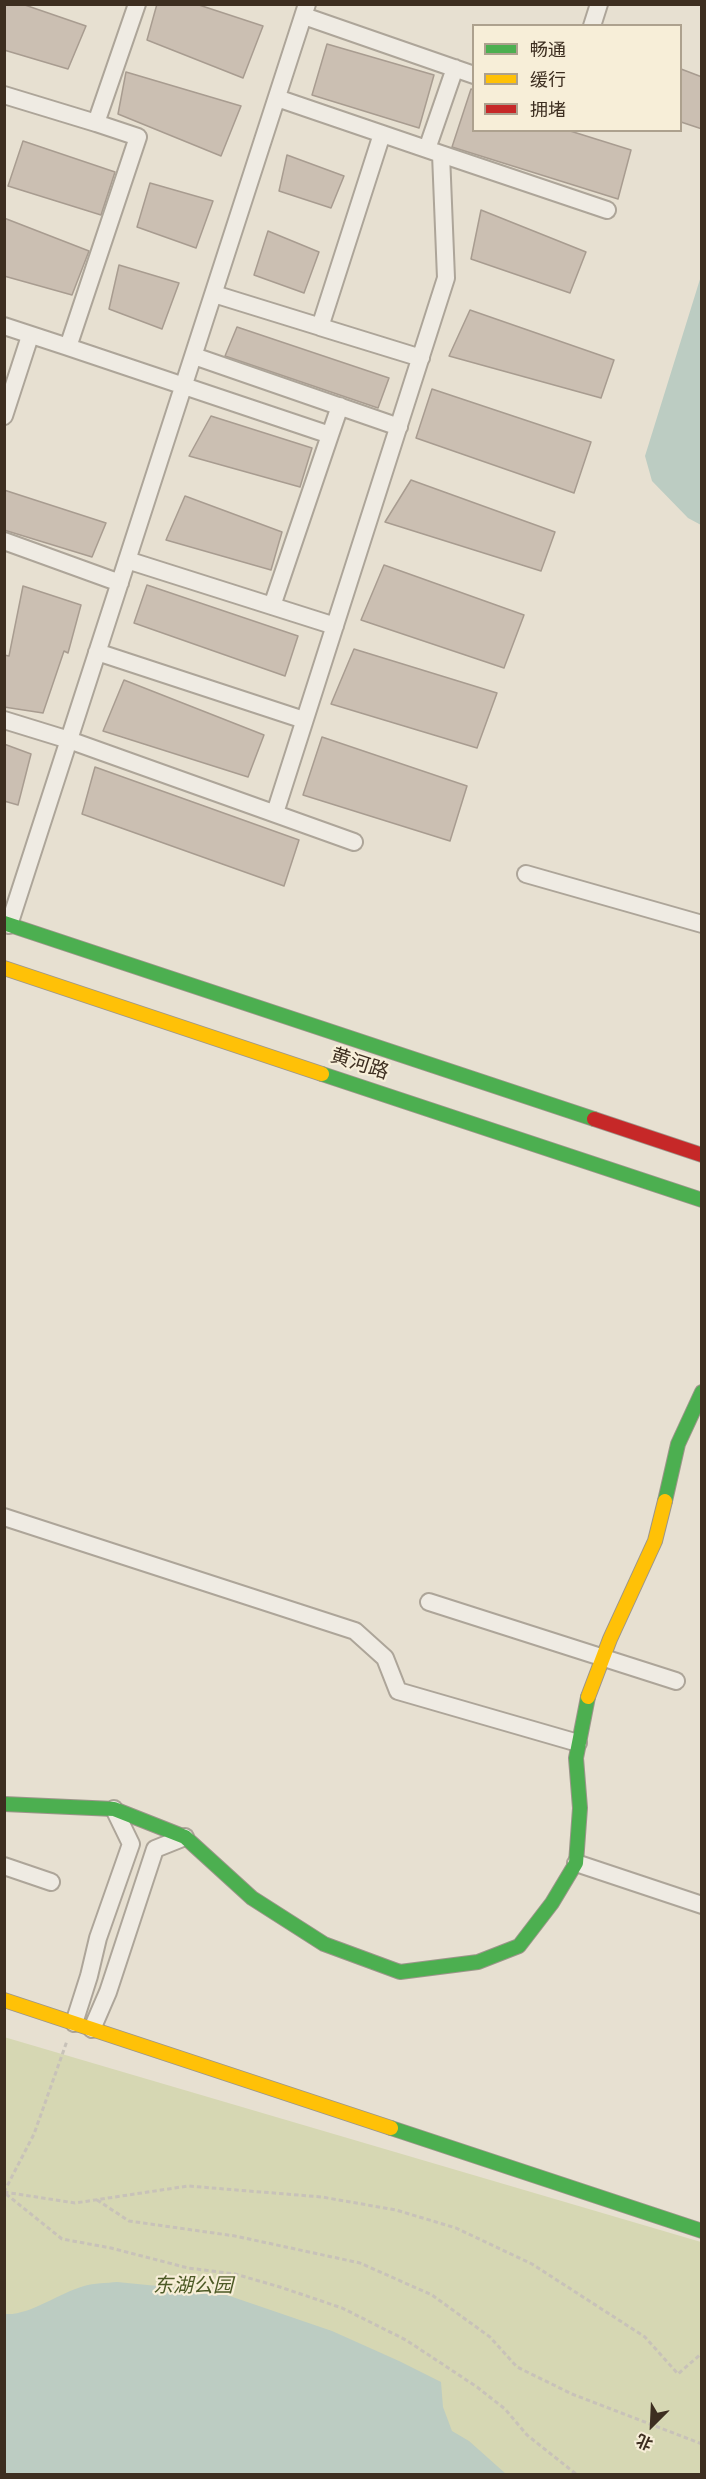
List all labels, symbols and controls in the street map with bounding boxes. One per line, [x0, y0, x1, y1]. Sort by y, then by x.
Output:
legend [472, 24, 682, 132]
text: 畅通 [530, 37, 566, 64]
text: 缓行 [530, 67, 566, 94]
text: 拥堵 [530, 97, 566, 124]
street label: 黄河路 [327, 1045, 391, 1087]
park label: 东湖公园 [153, 2276, 233, 2300]
north arrow [622, 2395, 682, 2455]
text: 北 [632, 2427, 657, 2456]

